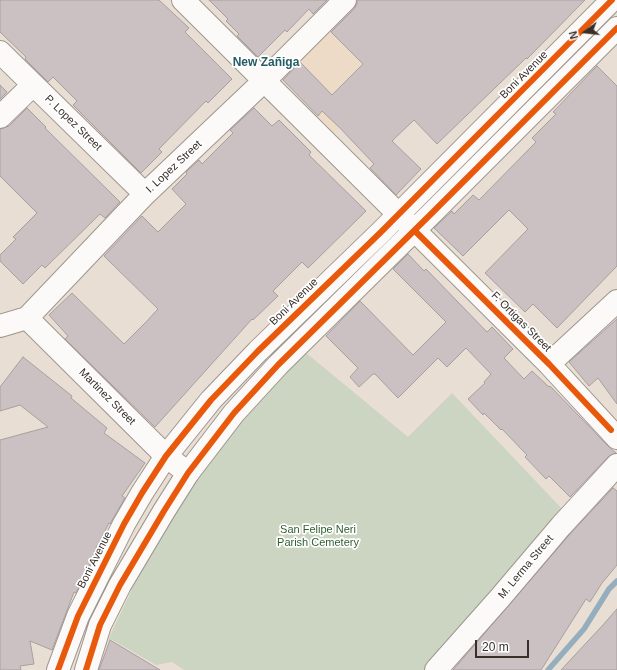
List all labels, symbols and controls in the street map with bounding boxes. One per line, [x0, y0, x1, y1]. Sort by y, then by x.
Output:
north arrow [565, 12, 605, 52]
text: N [567, 30, 580, 41]
street label: Boni Avenue [497, 48, 551, 102]
district label: New Zañiga [233, 56, 299, 70]
street label: P. Lopez Street [42, 92, 104, 154]
street label: I. Lopez Street [143, 138, 205, 196]
street label: Boni Avenue [267, 276, 321, 328]
street label: F. Ortigas Street [488, 289, 554, 355]
street label: Martinez Street [76, 366, 138, 428]
park label: San Felipe Neri Parish Cemetery [277, 523, 359, 549]
street label: Boni Avenue [75, 529, 115, 591]
street label: M. Lerma Street [496, 533, 556, 601]
scale bar [477, 632, 531, 658]
text: 20 m [482, 640, 509, 654]

